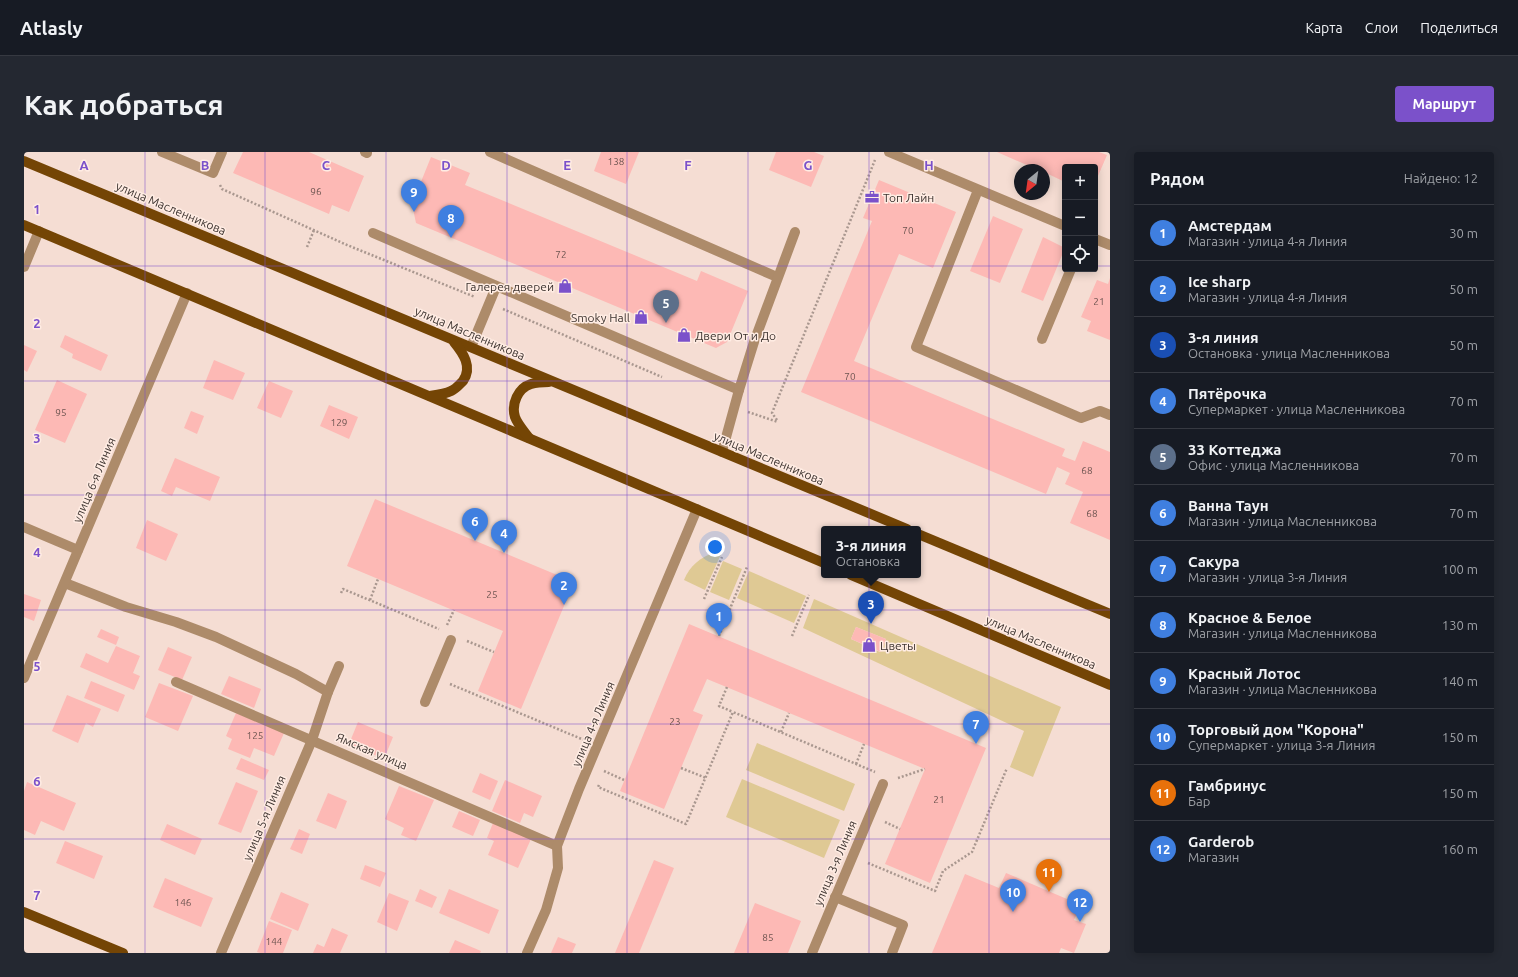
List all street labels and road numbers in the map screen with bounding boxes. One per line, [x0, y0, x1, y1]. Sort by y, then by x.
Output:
street label: улица Масленникова [114, 179, 228, 237]
street label: улица Масленникова [413, 304, 527, 362]
street label: улица Масленникова [712, 429, 826, 487]
street label: улица 6-я Линия [70, 436, 118, 524]
street label: улица Масленникова [984, 613, 1098, 671]
street label: улица 4-я Линия [569, 680, 617, 768]
street label: Ямская улица [334, 730, 410, 772]
street label: улица 5-я Линия [240, 774, 288, 862]
street label: улица 3-я Линия [811, 819, 859, 907]

